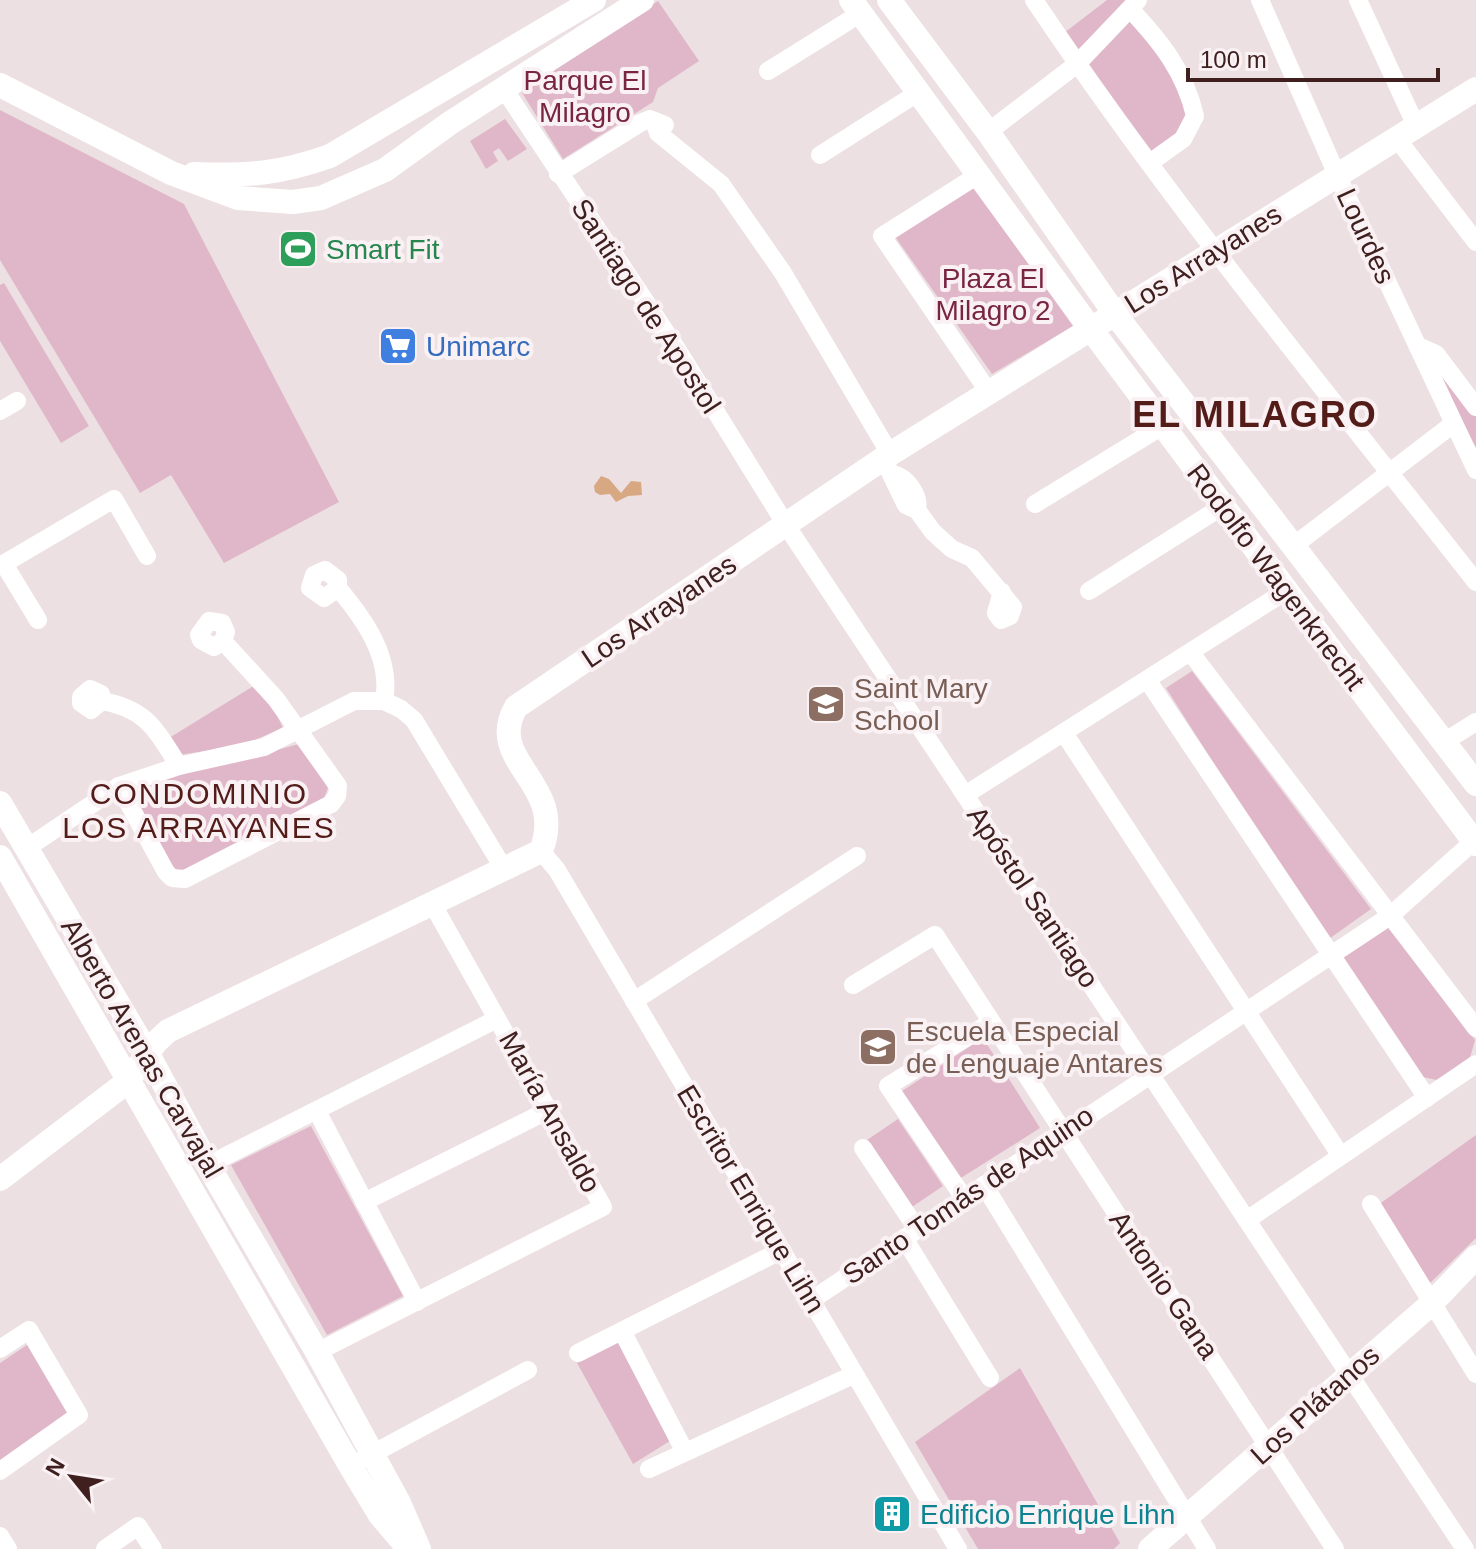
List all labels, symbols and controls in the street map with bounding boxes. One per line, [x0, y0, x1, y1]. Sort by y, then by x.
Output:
scale bar [1188, 32, 1438, 82]
text: 100 m [1200, 46, 1267, 73]
park label: Parque El Milagro [524, 65, 646, 128]
street label: Lourdes [1331, 184, 1401, 288]
street label: Santiago de Apostol [565, 193, 727, 419]
street label: Los Arrayanes [1119, 198, 1287, 320]
sports icon: Smart Fit [277, 228, 319, 270]
place label: Smart Fit [326, 234, 440, 265]
park label: Plaza El Milagro 2 [935, 263, 1051, 326]
supermarket icon: Unimarc [377, 325, 419, 367]
place label: Unimarc [426, 331, 530, 362]
district label: EL MILAGRO [1132, 394, 1378, 435]
street label: Rodolfo Wagenknecht [1181, 458, 1371, 696]
street label: Los Arrayanes [576, 548, 742, 674]
place label: Saint Mary School [854, 673, 988, 736]
school or university icon: Saint Mary School [805, 683, 847, 725]
district label: CONDOMINIO LOS ARRAYANES [62, 777, 336, 844]
street label: Apóstol Santiago [961, 801, 1105, 993]
street label: Alberto Arenas Carvajal [55, 913, 229, 1183]
place label: Escuela Especial de Lenguaje Antares [906, 1016, 1163, 1079]
street label: María Ansaldo [493, 1026, 607, 1198]
school or university icon: Escuela Especial de Lenguaje Antares [857, 1026, 899, 1068]
street label: Escritor Enrique Lihn [671, 1080, 831, 1318]
street label: Santo Tomás de Aquino [837, 1100, 1099, 1290]
street label: Antonio Gana [1103, 1205, 1225, 1365]
street label: Los Plátanos [1244, 1339, 1386, 1471]
north arrow [32, 1437, 112, 1517]
text: N [40, 1454, 70, 1480]
building icon: Edificio Enrique Lihn [871, 1493, 913, 1535]
place label: Edificio Enrique Lihn [920, 1499, 1175, 1530]

